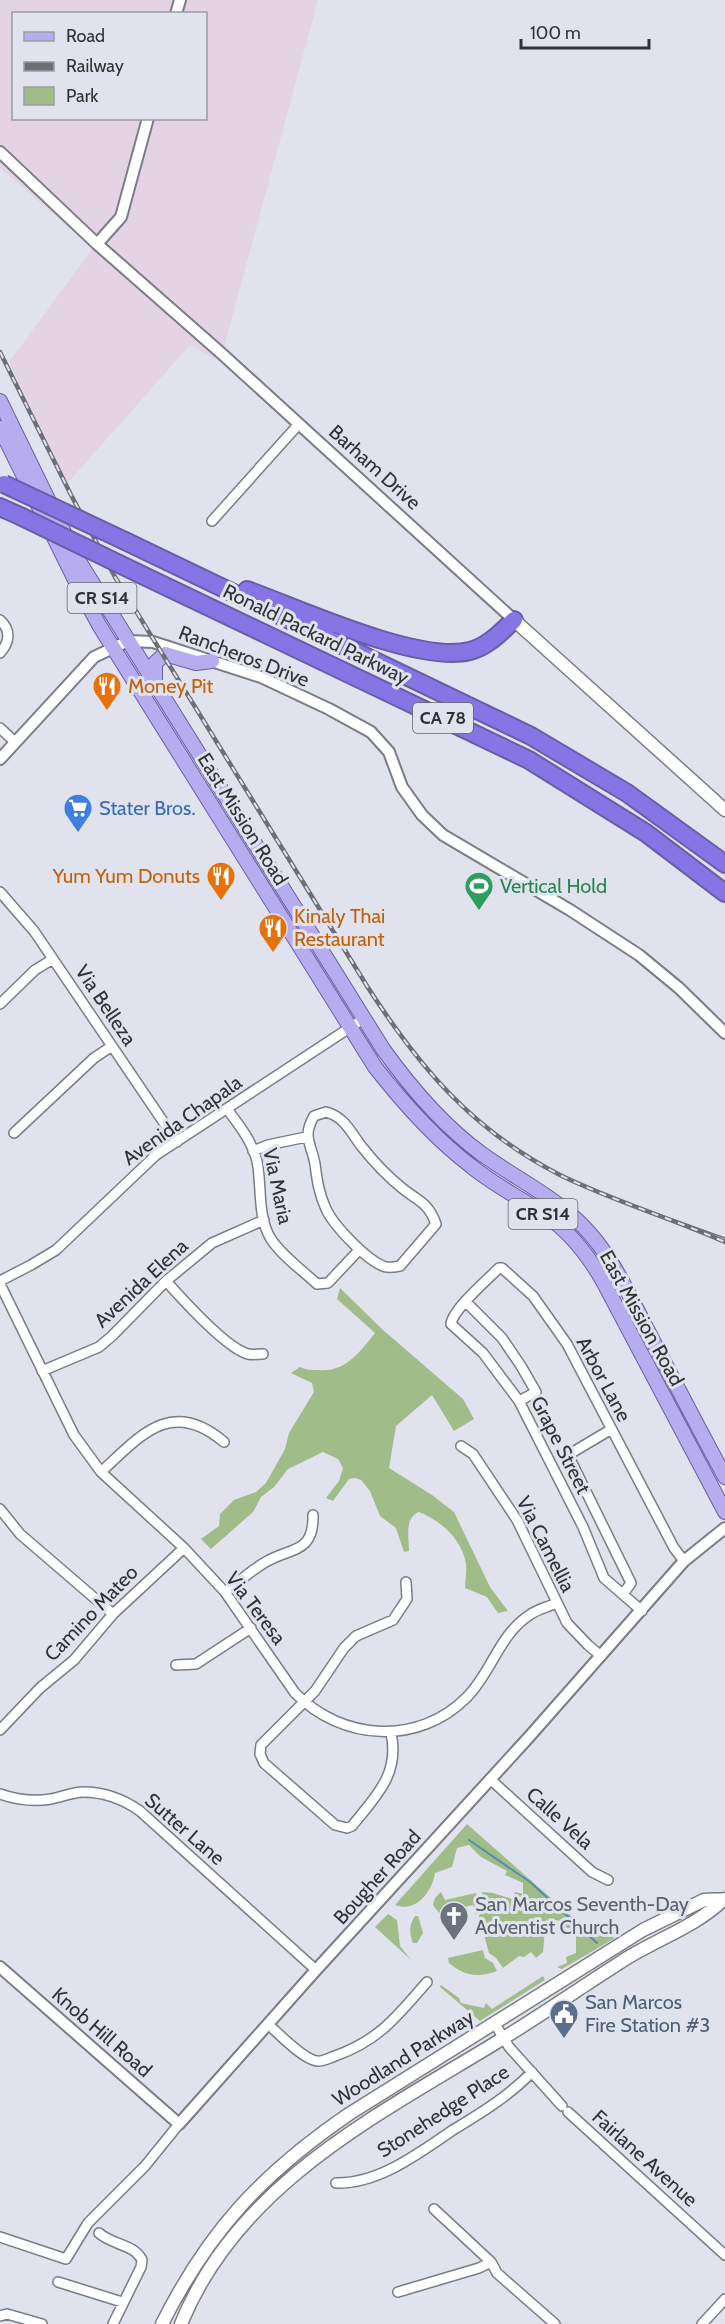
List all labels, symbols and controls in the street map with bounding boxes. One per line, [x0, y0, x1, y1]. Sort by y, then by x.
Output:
legend [12, 12, 207, 120]
scale bar [521, 12, 648, 50]
text: 100 m [530, 22, 581, 44]
text: Road [66, 25, 105, 47]
text: Railway [66, 55, 124, 77]
text: Park [66, 85, 99, 107]
street label: Barham Drive [324, 420, 426, 514]
street label: Ronald Packard Parkway [219, 579, 413, 689]
road number: CR S14 [68, 583, 136, 613]
street label: Rancheros Drive [175, 620, 313, 692]
restaurant icon: Money Pit [91, 670, 123, 712]
place label: Money Pit [128, 674, 213, 698]
road number: CA 78 [413, 703, 473, 733]
street label: East Mission Road [193, 748, 293, 890]
supermarket icon: Stater Bros. [62, 792, 94, 834]
place label: Stater Bros. [99, 796, 196, 820]
restaurant icon: Yum Yum Donuts [205, 860, 237, 902]
place label: Yum Yum Donuts [52, 864, 200, 888]
sports icon: Vertical Hold [463, 870, 495, 912]
place label: Vertical Hold [500, 874, 607, 898]
place label: Kinaly Thai Restaurant [294, 904, 385, 951]
restaurant icon: Kinaly Thai Restaurant [257, 912, 289, 954]
street label: Via Belleza [70, 960, 142, 1050]
street label: Avenida Chapala [118, 1070, 247, 1170]
street label: Via Maria [258, 1146, 298, 1227]
road number: CR S14 [508, 1199, 578, 1229]
street label: Avenida Elena [89, 1233, 193, 1332]
street label: East Mission Road [595, 1246, 689, 1390]
street label: Arbor Lane [572, 1332, 636, 1426]
street label: Grape Street [526, 1392, 596, 1498]
street label: Via Camellia [512, 1492, 581, 1596]
street label: Camino Mateo [39, 1560, 143, 1666]
street label: Via Teresa [221, 1567, 291, 1649]
street label: Calle Vela [522, 1782, 599, 1854]
street label: Sutter Lane [140, 1788, 230, 1870]
street label: Bougher Road [328, 1825, 426, 1929]
place label: San Marcos Seventh-Day Adventist Church [475, 1892, 689, 1939]
church icon: San Marcos Seventh-Day Adventist Church [438, 1900, 470, 1942]
street label: Knob Hill Road [47, 1982, 157, 2082]
place label: San Marcos Fire Station #3 [585, 1990, 710, 2037]
public building icon: San Marcos Fire Station #3 [548, 1998, 580, 2040]
street label: Woodland Parkway [328, 2005, 478, 2111]
street label: Stonehedge Place [373, 2059, 513, 2163]
street label: Fairlane Avenue [587, 2105, 703, 2211]

